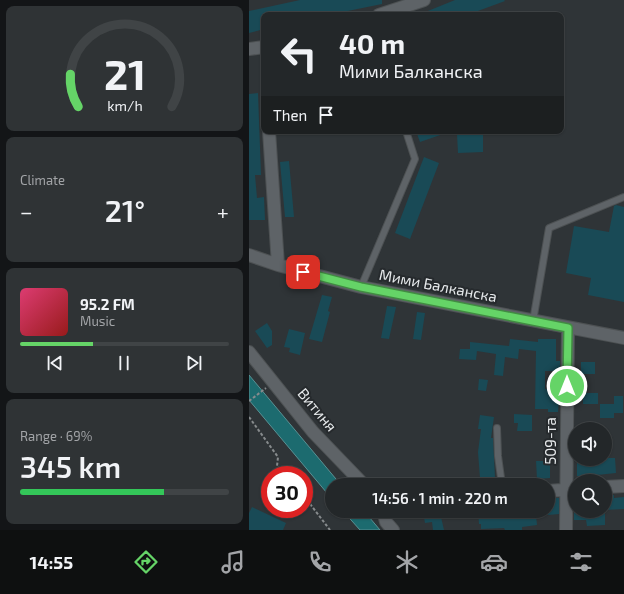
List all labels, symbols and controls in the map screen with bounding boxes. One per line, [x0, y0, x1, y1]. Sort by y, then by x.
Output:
text: 40 m [339, 26, 405, 60]
icon: left [273, 28, 325, 80]
text: 21 [103, 47, 146, 97]
text: Мими Балканска [339, 60, 483, 82]
text: km/h [107, 96, 142, 113]
icon: arrive [315, 104, 337, 126]
text: Then [273, 106, 307, 124]
text: Climate [20, 172, 65, 188]
text: 21° [105, 192, 145, 228]
text: − [20, 198, 33, 224]
text: + [217, 198, 229, 224]
pin [286, 255, 320, 289]
icon: arrive [292, 261, 314, 283]
street label: Мими Балканска [378, 265, 499, 305]
text: 95.2 FM [80, 295, 135, 313]
text: Music [80, 313, 115, 329]
icon: previous [44, 352, 66, 374]
icon: pause [113, 352, 135, 374]
icon: next [183, 352, 205, 374]
position arrow [546, 365, 588, 407]
street label: Витиня [294, 384, 341, 435]
street label: 509-та [541, 417, 559, 465]
map controls [568, 422, 612, 518]
button: sound [568, 422, 612, 466]
text: Range · 69% [20, 428, 92, 444]
text: 345 km [20, 448, 121, 484]
speed limit sign: 30 [261, 466, 313, 518]
button: search [568, 474, 612, 518]
text: 14:56 · 1 min · 220 m [372, 489, 508, 507]
icon: directions [132, 548, 160, 576]
icon: music [219, 548, 247, 576]
icon: phone [306, 548, 334, 576]
icon: climate [393, 548, 421, 576]
icon: car [480, 548, 508, 576]
icon: filters [567, 548, 595, 576]
text: 14:55 [29, 551, 73, 573]

